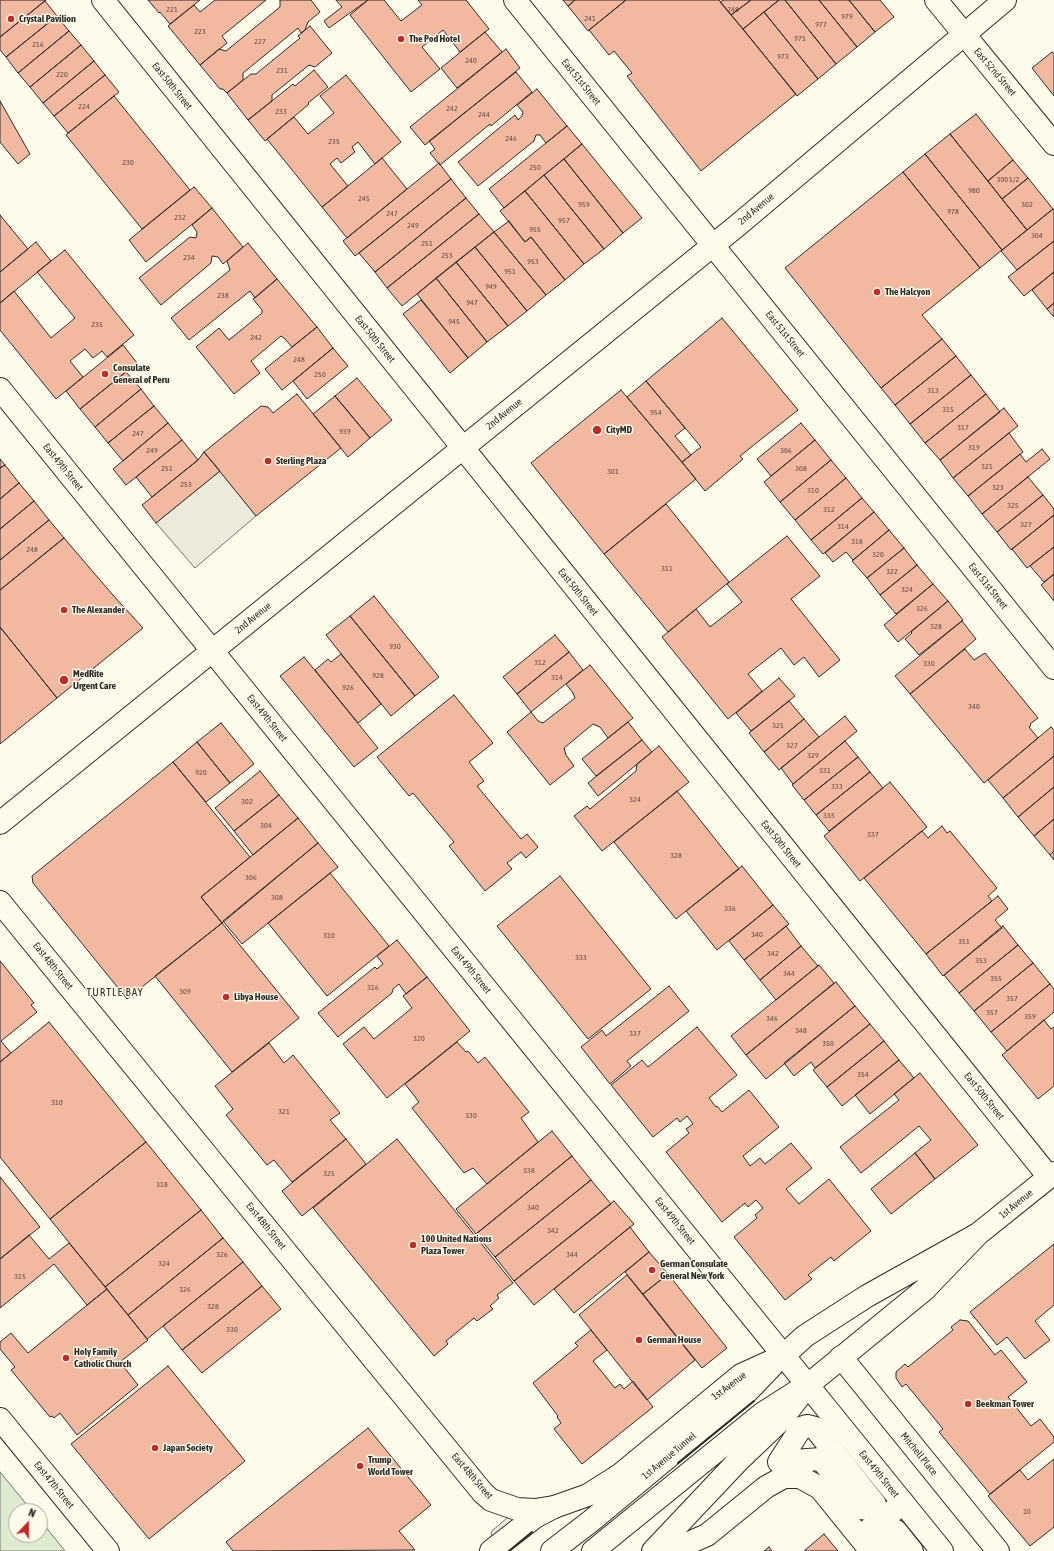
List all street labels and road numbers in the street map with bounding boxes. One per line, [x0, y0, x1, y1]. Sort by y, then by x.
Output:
street label: East 52nd Street [971, 46, 1019, 98]
street label: East 51st Street [559, 57, 603, 107]
street label: East 50th Street [149, 60, 195, 112]
street label: 2nd Avenue [736, 190, 776, 228]
street label: East 51st Street [763, 309, 807, 359]
street label: East 50th Street [352, 313, 398, 365]
street label: 2nd Avenue [483, 396, 525, 432]
street label: East 49th Street [40, 441, 86, 493]
street label: East 51st Street [966, 561, 1010, 611]
street label: East 50th Street [555, 566, 601, 618]
street label: 2nd Avenue [232, 600, 274, 636]
street label: East 49th Street [244, 692, 290, 744]
street label: East 50th Street [758, 818, 804, 870]
street label: East 48th Street [30, 940, 76, 992]
street label: East 49th Street [448, 944, 494, 996]
street label: East 50th Street [961, 1070, 1007, 1122]
street label: 1st Avenue [997, 1187, 1035, 1221]
street label: East 49th Street [652, 1195, 698, 1247]
street label: East 48th Street [243, 1200, 289, 1252]
street label: 1st Avenue [709, 1369, 749, 1403]
street label: 1st Avenue Tunnel [639, 1430, 699, 1482]
street label: Mitchell Place [898, 1430, 940, 1478]
street label: East 49th Street [856, 1448, 902, 1500]
street label: East 48th Street [449, 1451, 495, 1501]
street label: East 47th Street [31, 1459, 77, 1511]

